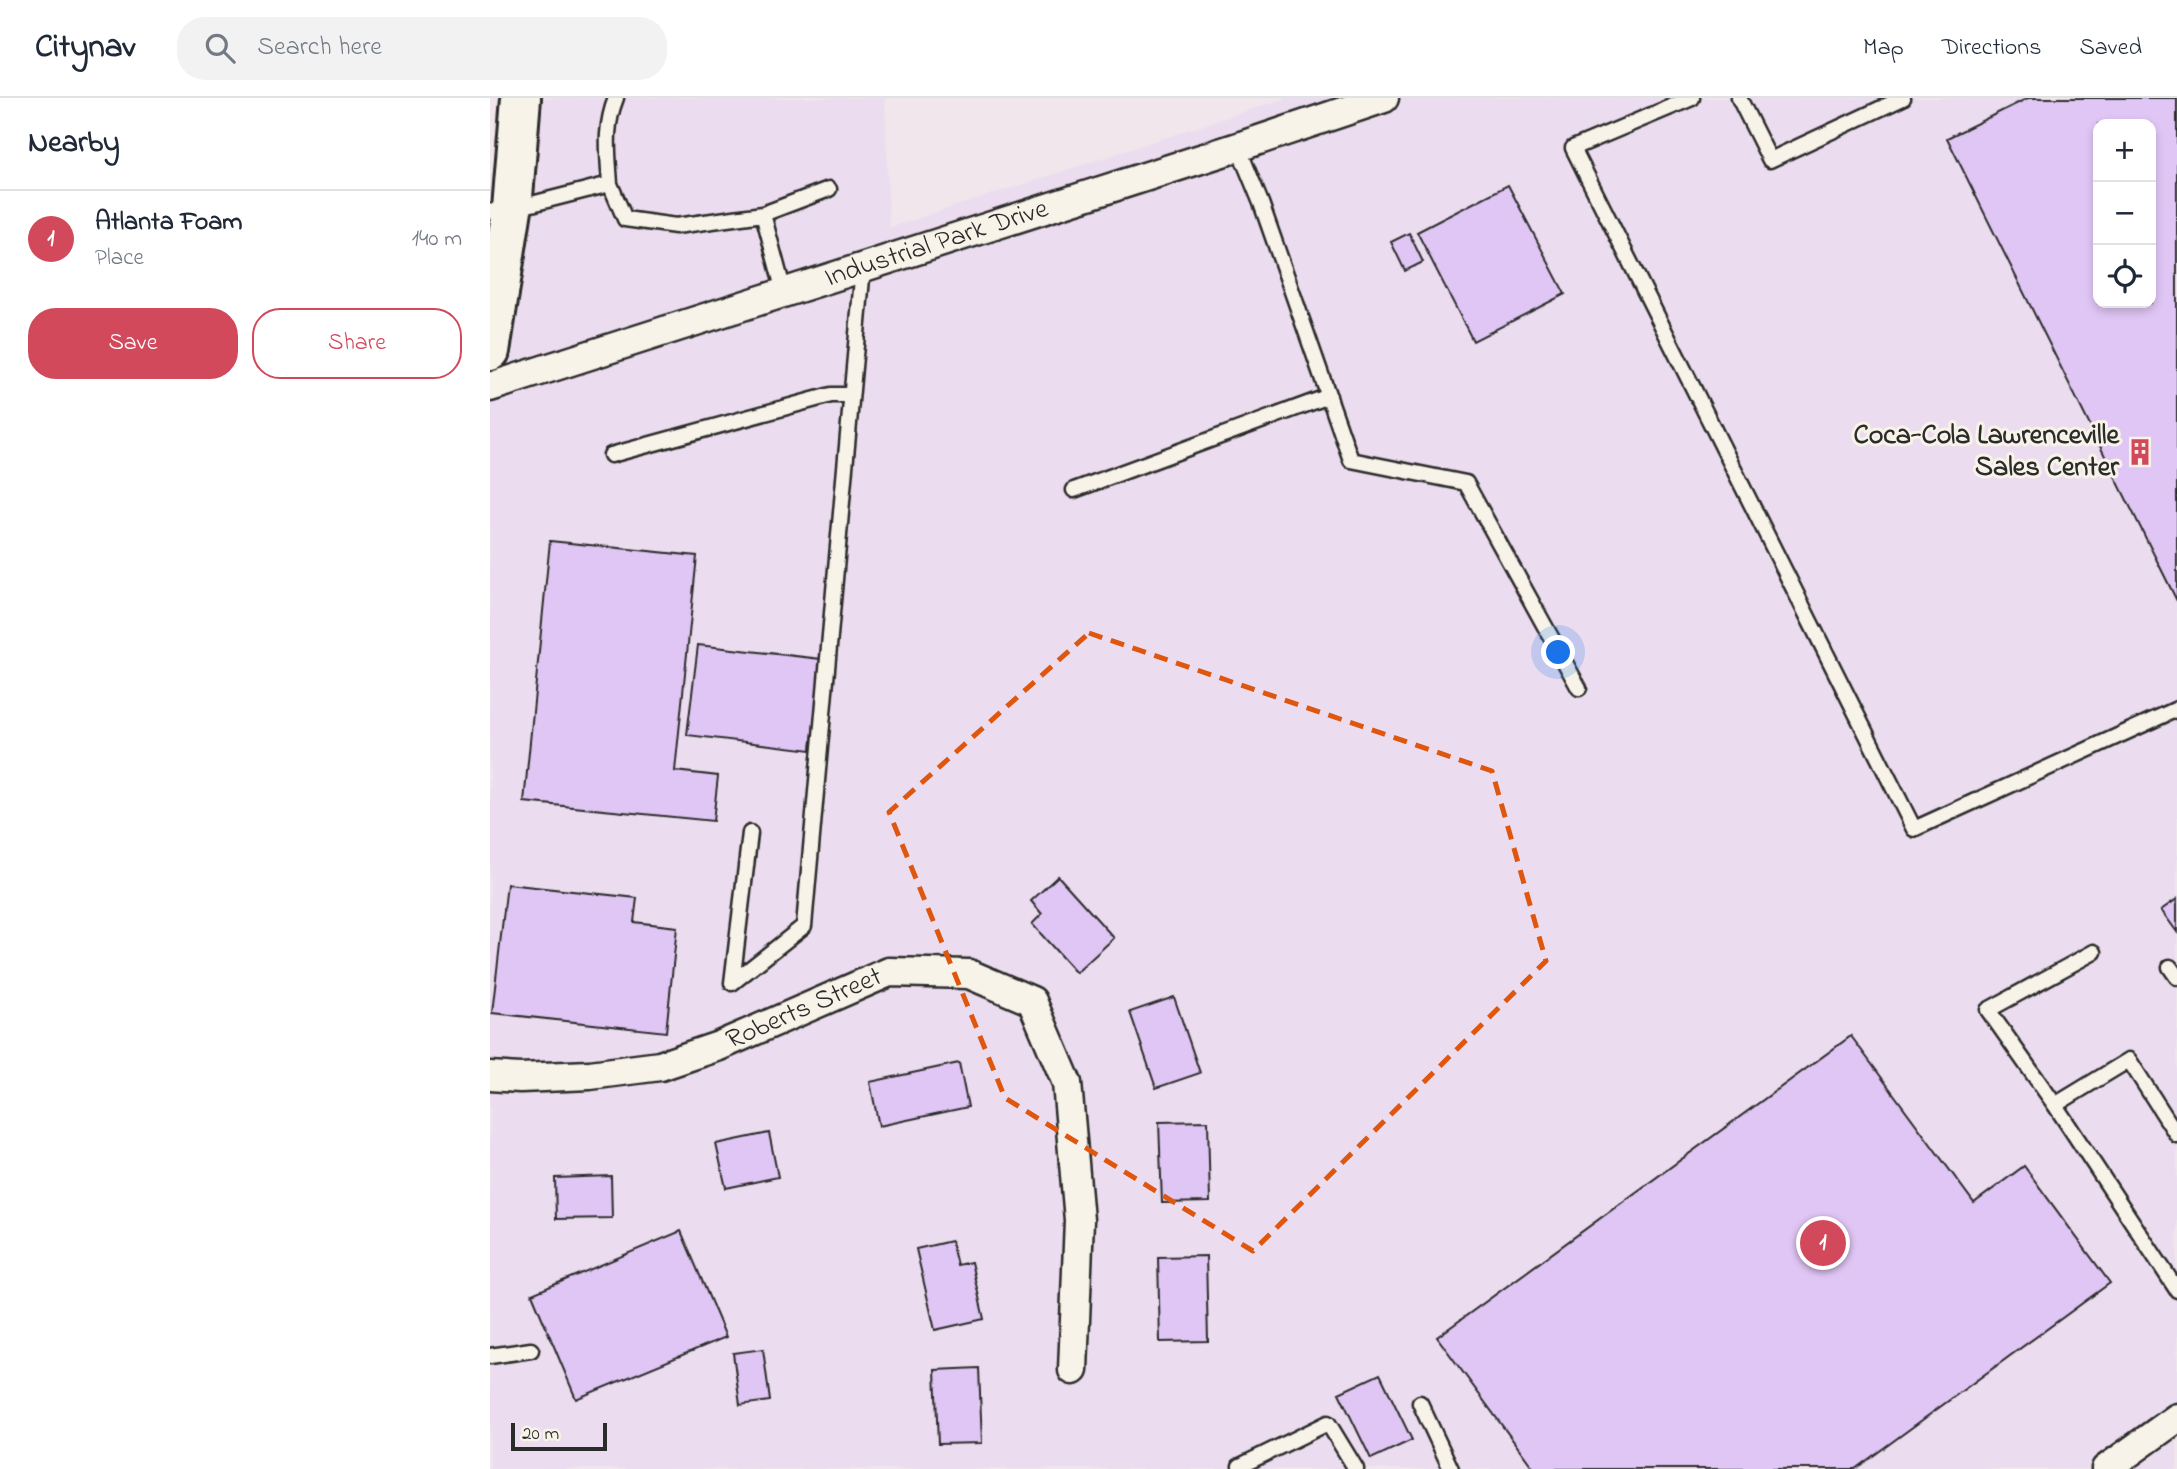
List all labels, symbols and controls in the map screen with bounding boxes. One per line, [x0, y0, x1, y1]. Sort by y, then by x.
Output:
search box [177, 17, 667, 80]
text: Citynav [35, 24, 135, 72]
icon: search [201, 29, 239, 67]
text: Search here [257, 29, 382, 67]
text: Map [1863, 31, 1904, 66]
text: Directions [1942, 31, 2041, 66]
text: Saved [2079, 31, 2142, 66]
map controls [2093, 119, 2156, 308]
button: + [2093, 119, 2156, 182]
text: Nearby [28, 122, 120, 166]
button: − [2093, 182, 2156, 245]
street label: Industrial Park Drive [820, 189, 1054, 299]
text: Atlanta Foam [95, 204, 243, 242]
text: 1 [47, 223, 55, 256]
text: 140 m [412, 223, 462, 256]
text: Place [95, 242, 144, 275]
button: locate [2093, 245, 2156, 308]
button: Save [28, 308, 238, 379]
button: Share [252, 308, 462, 379]
place label: Coca-Cola Lawrenceville Sales Center [1853, 416, 2120, 489]
building icon: Coca-Cola Lawrenceville Sales Center [2125, 437, 2155, 467]
your location [1541, 635, 1575, 669]
street label: Roberts Street [720, 957, 889, 1061]
pin: 1 [1800, 1217, 1846, 1269]
scale bar [511, 1420, 607, 1452]
text: 20 m [522, 1421, 559, 1448]

